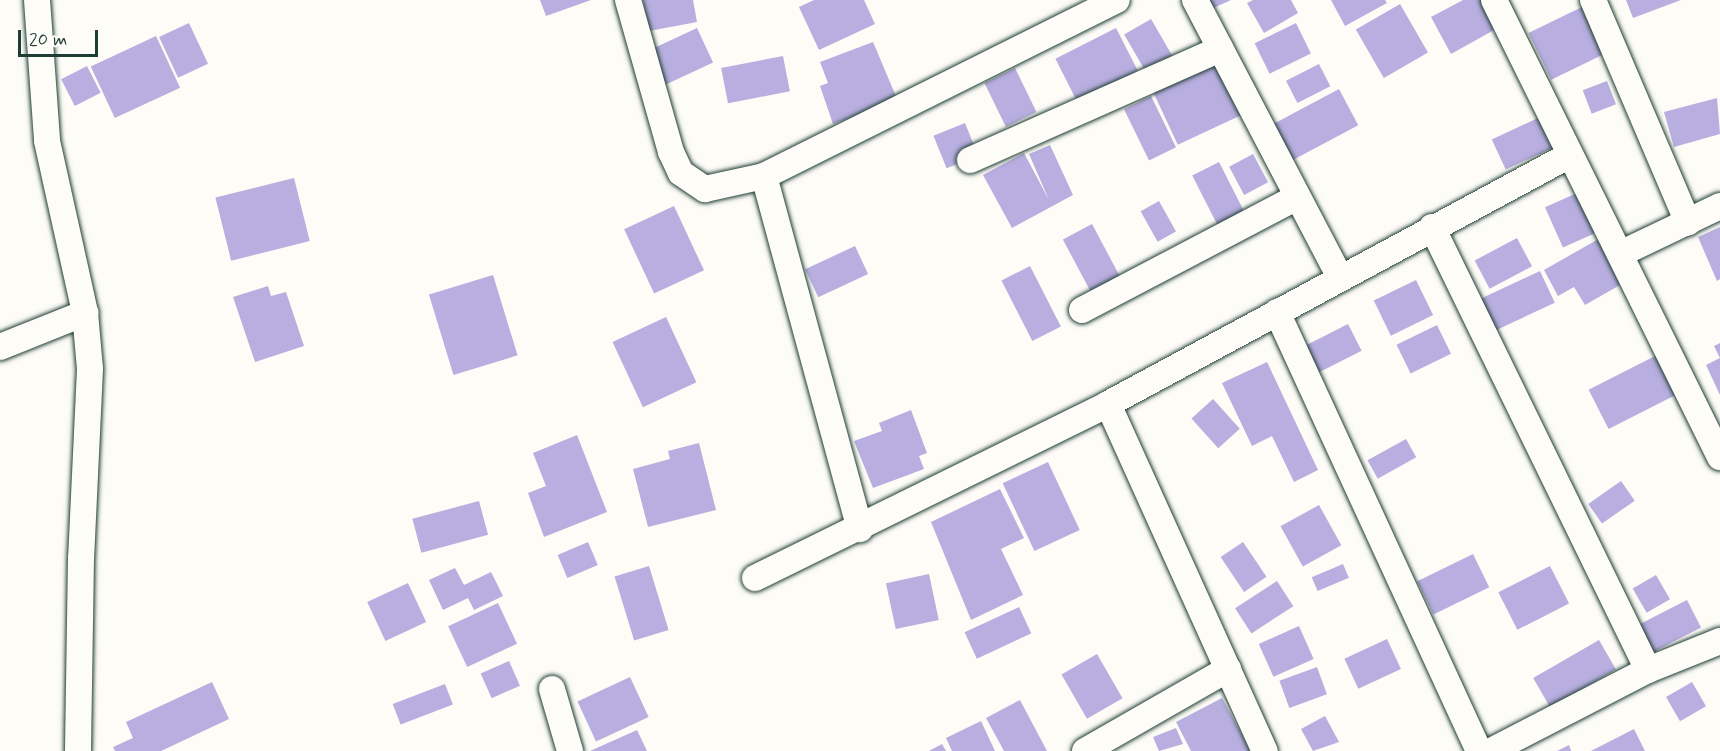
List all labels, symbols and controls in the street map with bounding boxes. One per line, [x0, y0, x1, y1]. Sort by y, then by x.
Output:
scale bar [21, 18, 100, 56]
text: 20 m [29, 28, 67, 52]

